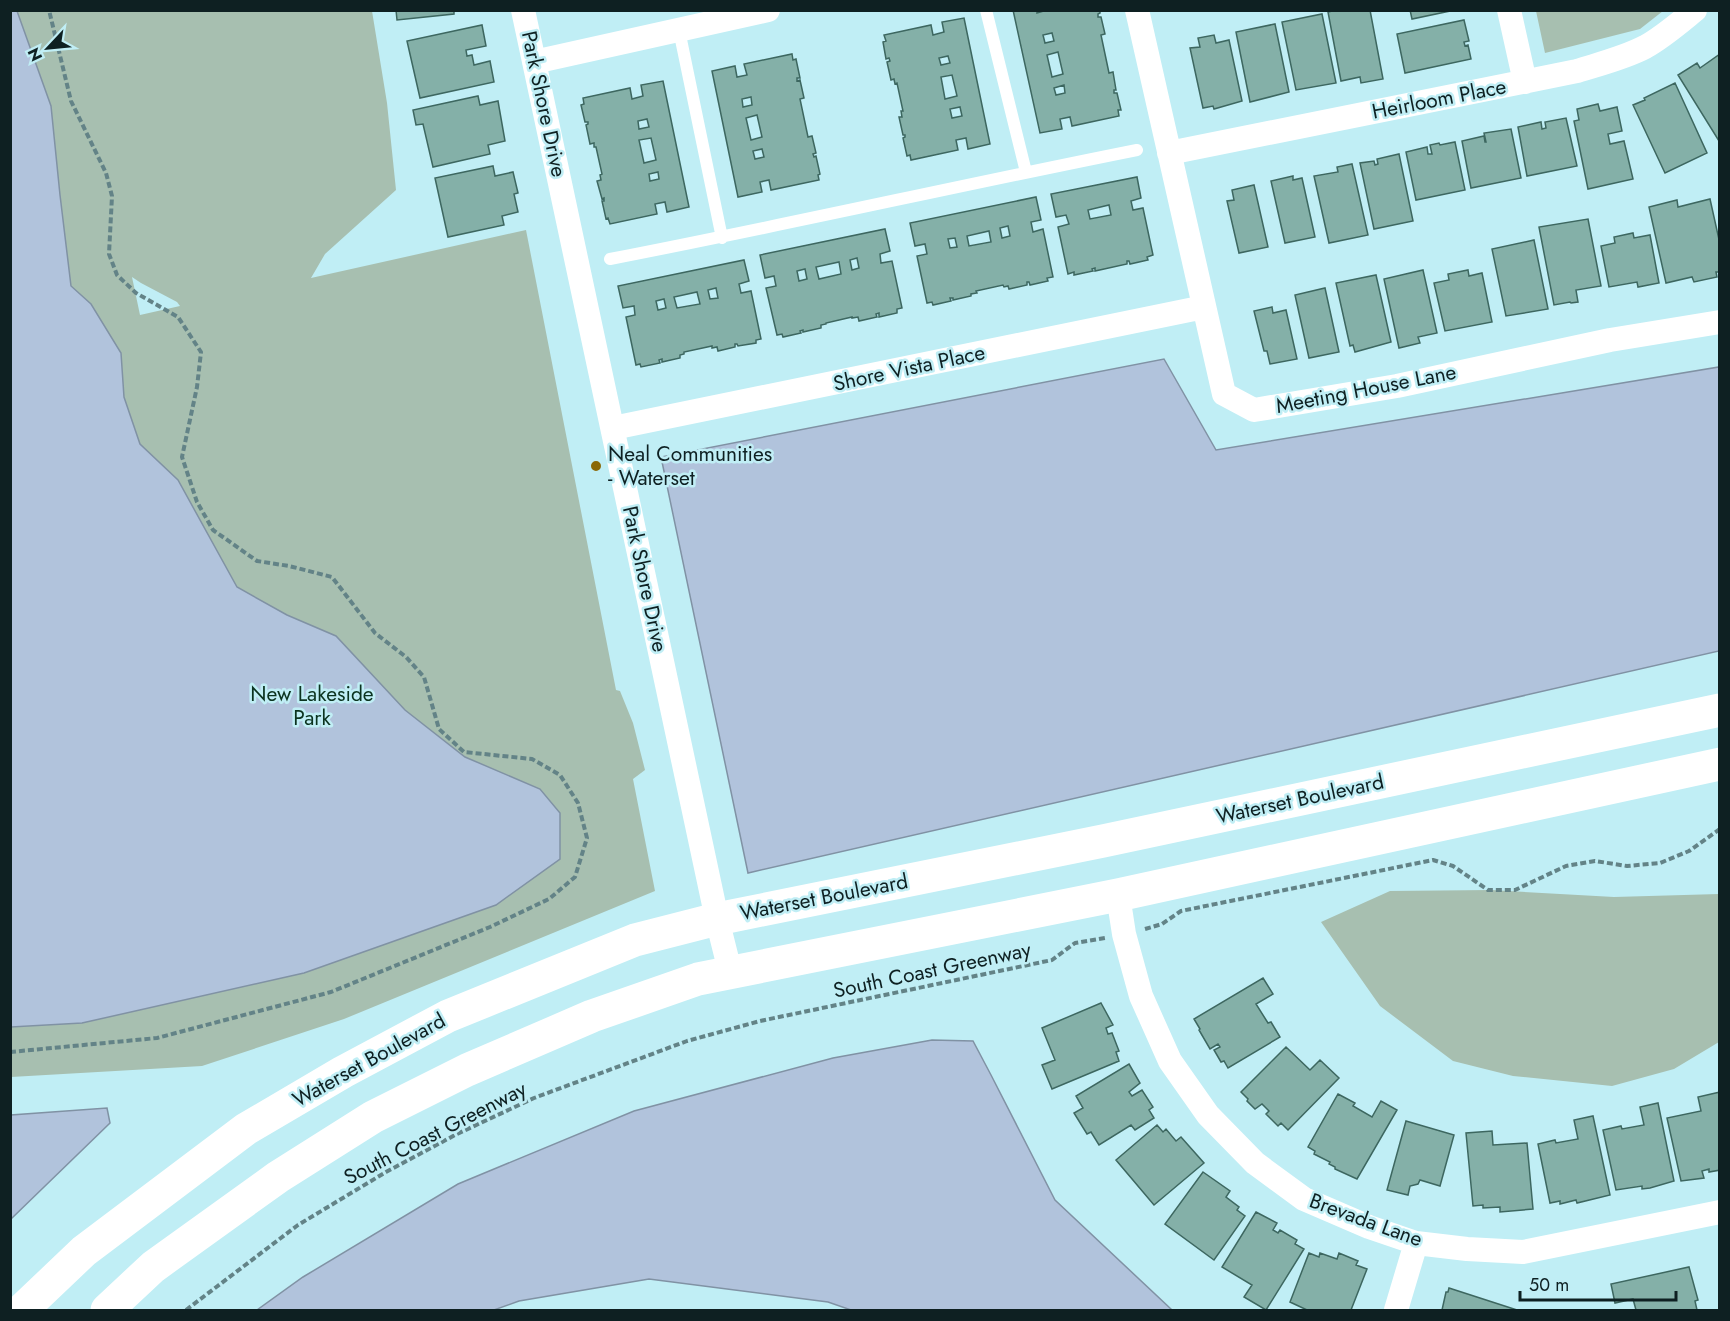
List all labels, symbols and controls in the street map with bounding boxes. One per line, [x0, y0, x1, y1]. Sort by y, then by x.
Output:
north arrow [18, 18, 78, 78]
street label: Park Shore Drive [514, 28, 574, 180]
text: N [22, 44, 48, 65]
street label: Heirloom Place [1369, 71, 1509, 127]
street label: Shore Vista Place [830, 337, 988, 399]
street label: Meeting House Lane [1273, 357, 1459, 421]
place label: Neal Communities - Waterset [608, 439, 772, 493]
marker: Neal Communities - Waterset [589, 459, 603, 473]
street label: Park Shore Drive [615, 503, 675, 655]
park label: New Lakeside Park [250, 679, 374, 733]
street label: Waterset Boulevard [1213, 767, 1387, 831]
street label: Waterset Boulevard [737, 866, 911, 928]
street label: South Coast Greenway [830, 934, 1034, 1006]
street label: Waterset Boulevard [287, 1006, 451, 1114]
street label: South Coast Greenway [338, 1074, 532, 1192]
street label: Brevada Lane [1305, 1186, 1427, 1254]
scale bar [1520, 1264, 1676, 1302]
text: 50 m [1529, 1272, 1569, 1298]

